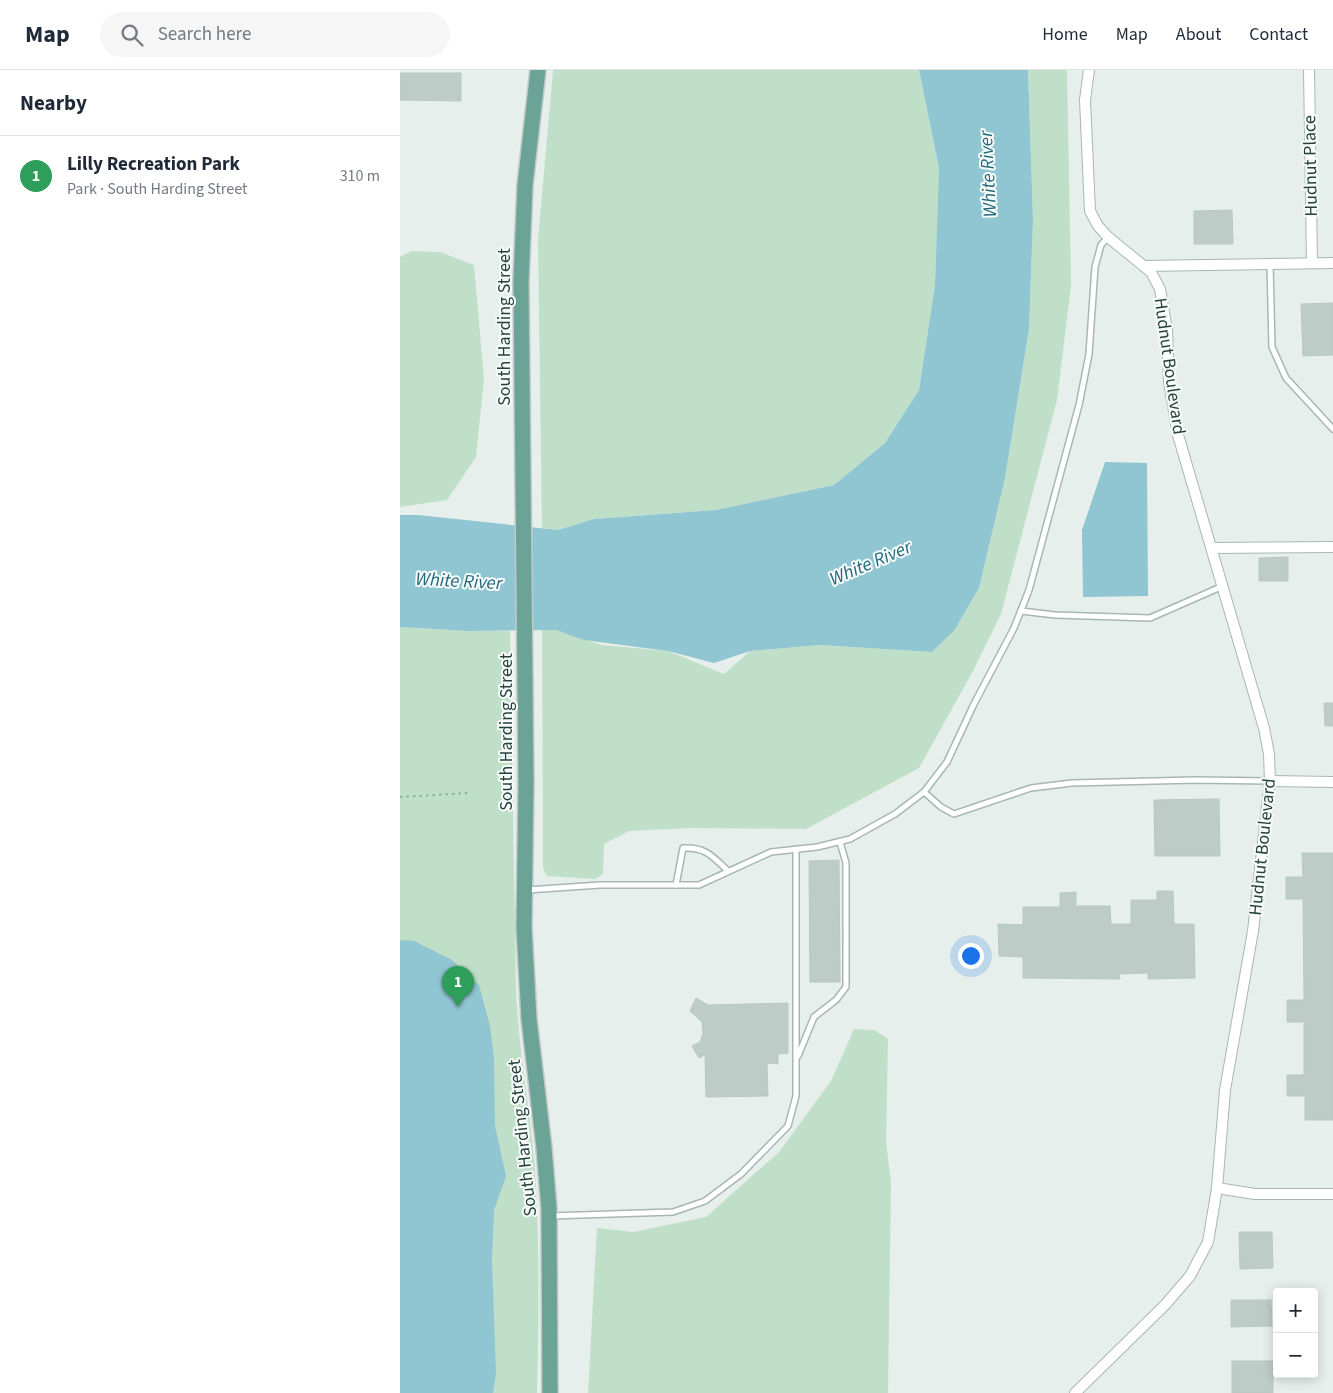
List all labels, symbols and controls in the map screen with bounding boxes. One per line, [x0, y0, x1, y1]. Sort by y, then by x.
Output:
search box [100, 12, 450, 57]
text: Map [25, 17, 70, 52]
icon: search [118, 21, 146, 49]
text: Search here [158, 21, 251, 48]
text: Home [1042, 22, 1088, 47]
text: Map [1116, 22, 1148, 47]
text: About [1176, 22, 1221, 47]
text: Contact [1249, 22, 1308, 47]
text: Nearby [20, 88, 87, 118]
street label: Hudnut Place [1297, 115, 1324, 217]
water label: White River [973, 128, 1004, 218]
text: Lilly Recreation Park [67, 151, 240, 178]
text: 1 [32, 165, 40, 187]
text: 310 m [340, 165, 380, 187]
text: Park · South Harding Street [67, 178, 247, 200]
street label: South Harding Street [492, 248, 517, 406]
street label: Hudnut Boulevard [1148, 296, 1191, 436]
water label: White River [825, 533, 917, 593]
water label: White River [415, 566, 504, 597]
street label: South Harding Street [494, 653, 519, 811]
street label: Hudnut Boulevard [1243, 777, 1282, 917]
your location [958, 943, 984, 969]
pin: 1 [442, 966, 474, 1007]
street label: South Harding Street [502, 1058, 543, 1218]
map controls [1273, 1288, 1318, 1378]
button: + [1273, 1288, 1318, 1333]
button: − [1273, 1333, 1318, 1378]

